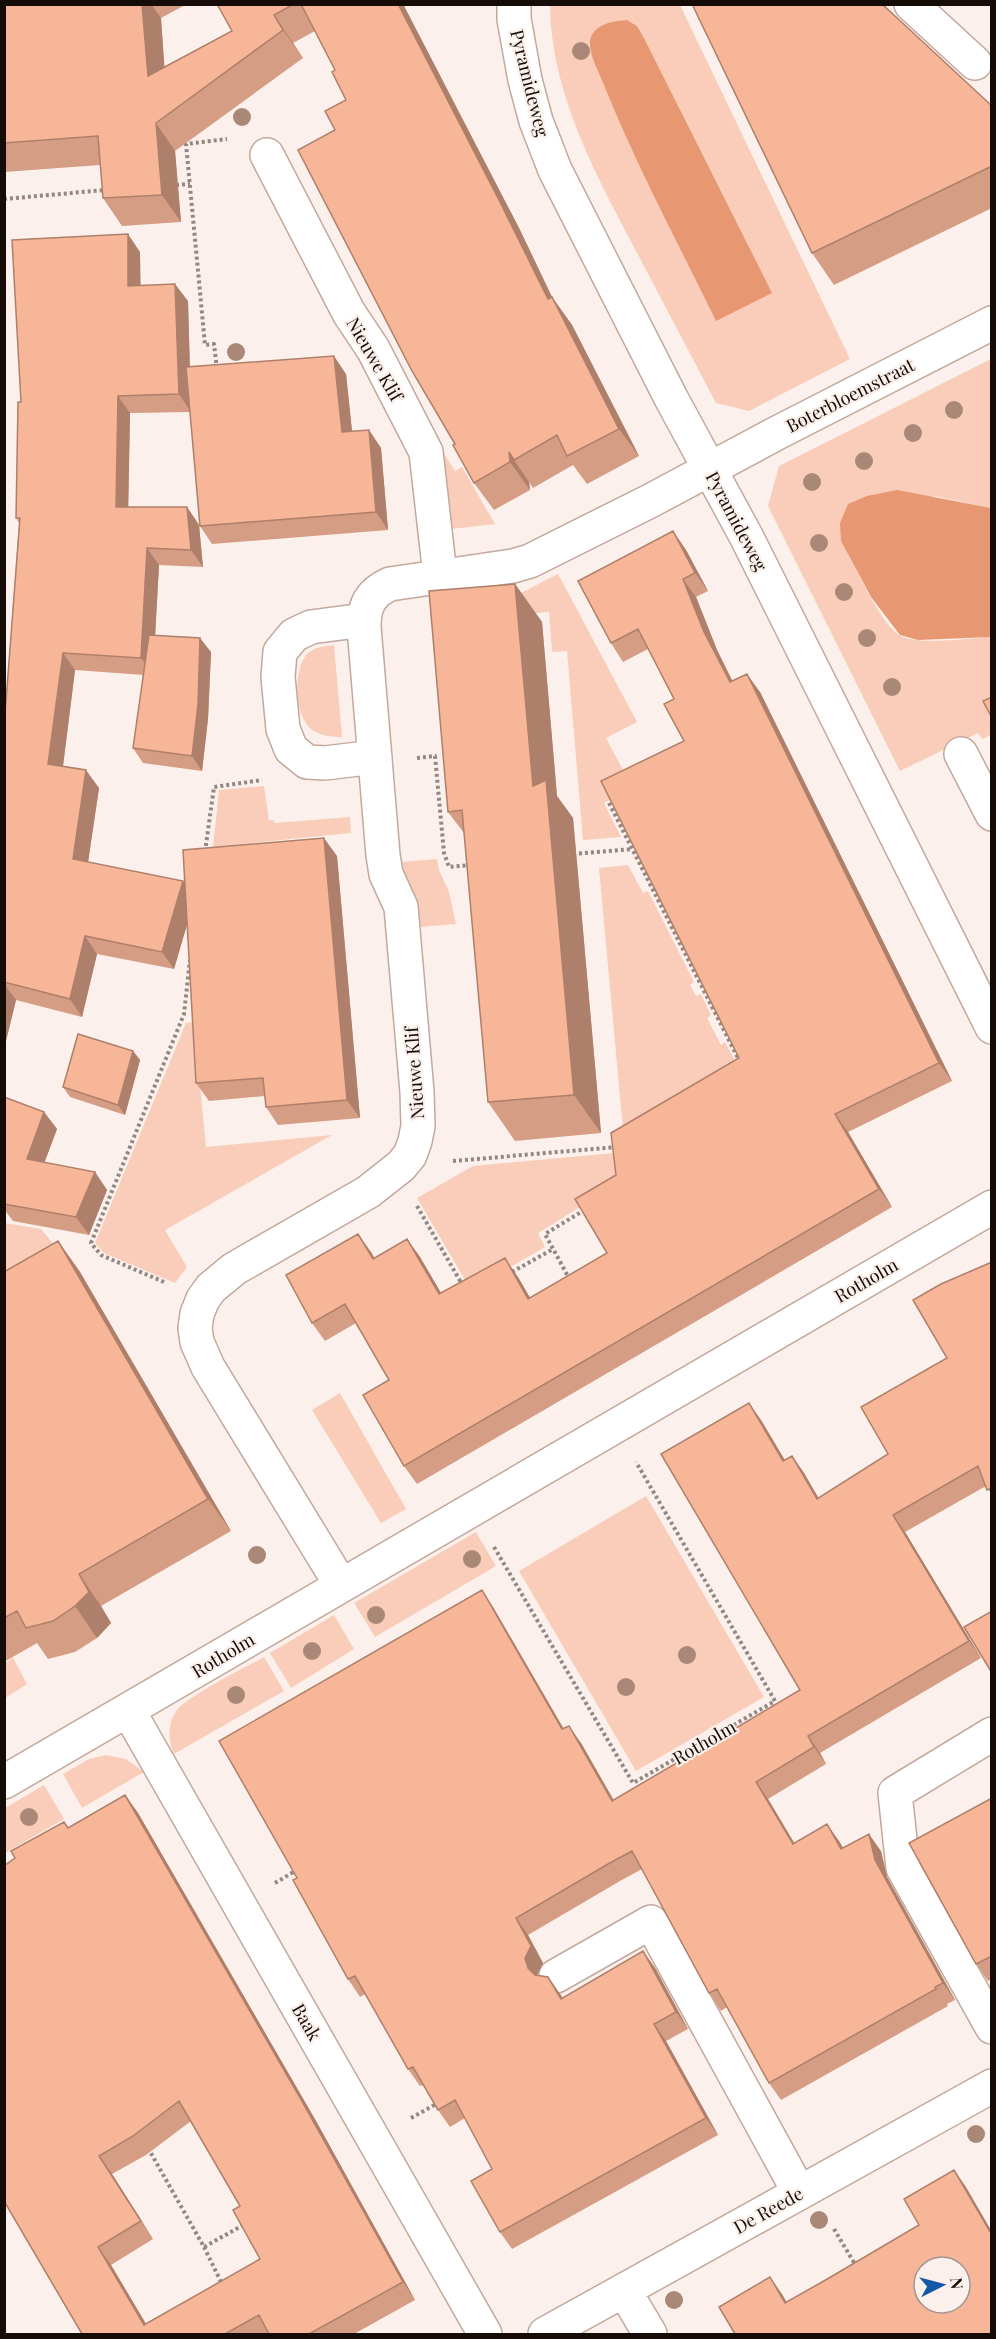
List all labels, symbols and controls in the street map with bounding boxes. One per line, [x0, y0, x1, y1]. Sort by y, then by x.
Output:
street label: Pyramideweg [505, 27, 555, 140]
street label: Nieuwe Klif [341, 313, 410, 407]
street label: Boterbloemstraat [782, 352, 919, 438]
street label: Pyramideweg [701, 467, 774, 575]
street label: Nieuwe Klif [399, 1024, 429, 1120]
street label: Rotholm [830, 1252, 902, 1308]
street label: Rotholm [187, 1627, 259, 1683]
street label: Rotholm [668, 1714, 740, 1770]
street label: Baak [287, 1999, 327, 2045]
street label: De Reede [729, 2181, 807, 2239]
north arrow [912, 2255, 972, 2315]
text: N [946, 2277, 969, 2291]

